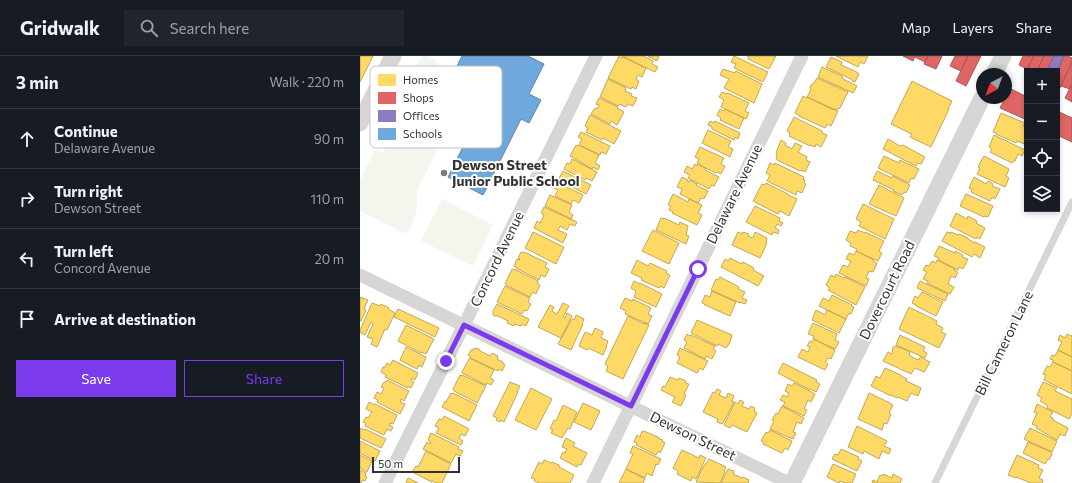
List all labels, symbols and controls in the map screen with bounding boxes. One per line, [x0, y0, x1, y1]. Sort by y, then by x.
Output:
search box [124, 10, 404, 46]
text: Gridwalk [20, 16, 100, 39]
icon: search [138, 17, 160, 39]
text: Search here [170, 19, 249, 37]
text: Map [902, 19, 930, 36]
text: Layers [952, 19, 994, 36]
text: Share [1016, 19, 1052, 36]
legend [370, 66, 502, 148]
north arrow [976, 68, 1012, 104]
map controls [1024, 68, 1060, 212]
button: + [1024, 68, 1060, 104]
text: 3 min [16, 72, 59, 93]
text: Homes [403, 73, 438, 86]
text: Walk · 220 m [270, 74, 344, 90]
text: Shops [403, 91, 434, 104]
button: − [1024, 104, 1060, 140]
text: Offices [403, 109, 440, 122]
text: Continue [54, 122, 118, 140]
text: Schools [403, 127, 442, 140]
icon: ahead [16, 128, 38, 150]
text: 90 m [314, 131, 344, 147]
text: Delaware Avenue [54, 140, 155, 156]
button: locate [1024, 140, 1060, 176]
street label: Delaware Avenue [702, 141, 765, 246]
place label: Dewson Street Junior Public School [452, 156, 580, 189]
marker: Dewson Street Junior Public School [439, 168, 449, 178]
button: layers [1024, 176, 1060, 212]
text: Turn right [54, 182, 123, 200]
icon: right [16, 188, 38, 210]
text: 110 m [311, 191, 344, 207]
text: Dewson Street [54, 200, 141, 216]
street label: Concord Avenue [466, 208, 527, 309]
street label: Dovercourt Road [855, 238, 918, 342]
text: Turn left [54, 242, 113, 260]
icon: left [16, 248, 38, 270]
text: 20 m [315, 251, 344, 267]
text: Concord Avenue [54, 260, 151, 276]
route start [689, 260, 707, 278]
street label: Bill Cameron Lane [971, 288, 1036, 398]
icon: arrive [16, 308, 38, 330]
text: Arrive at destination [54, 310, 196, 328]
route end [437, 352, 455, 370]
button: Save [16, 360, 176, 397]
button: Share [184, 360, 344, 397]
street label: Dewson Street [647, 407, 739, 464]
scale bar [372, 455, 460, 474]
text: 50 m [378, 457, 403, 470]

